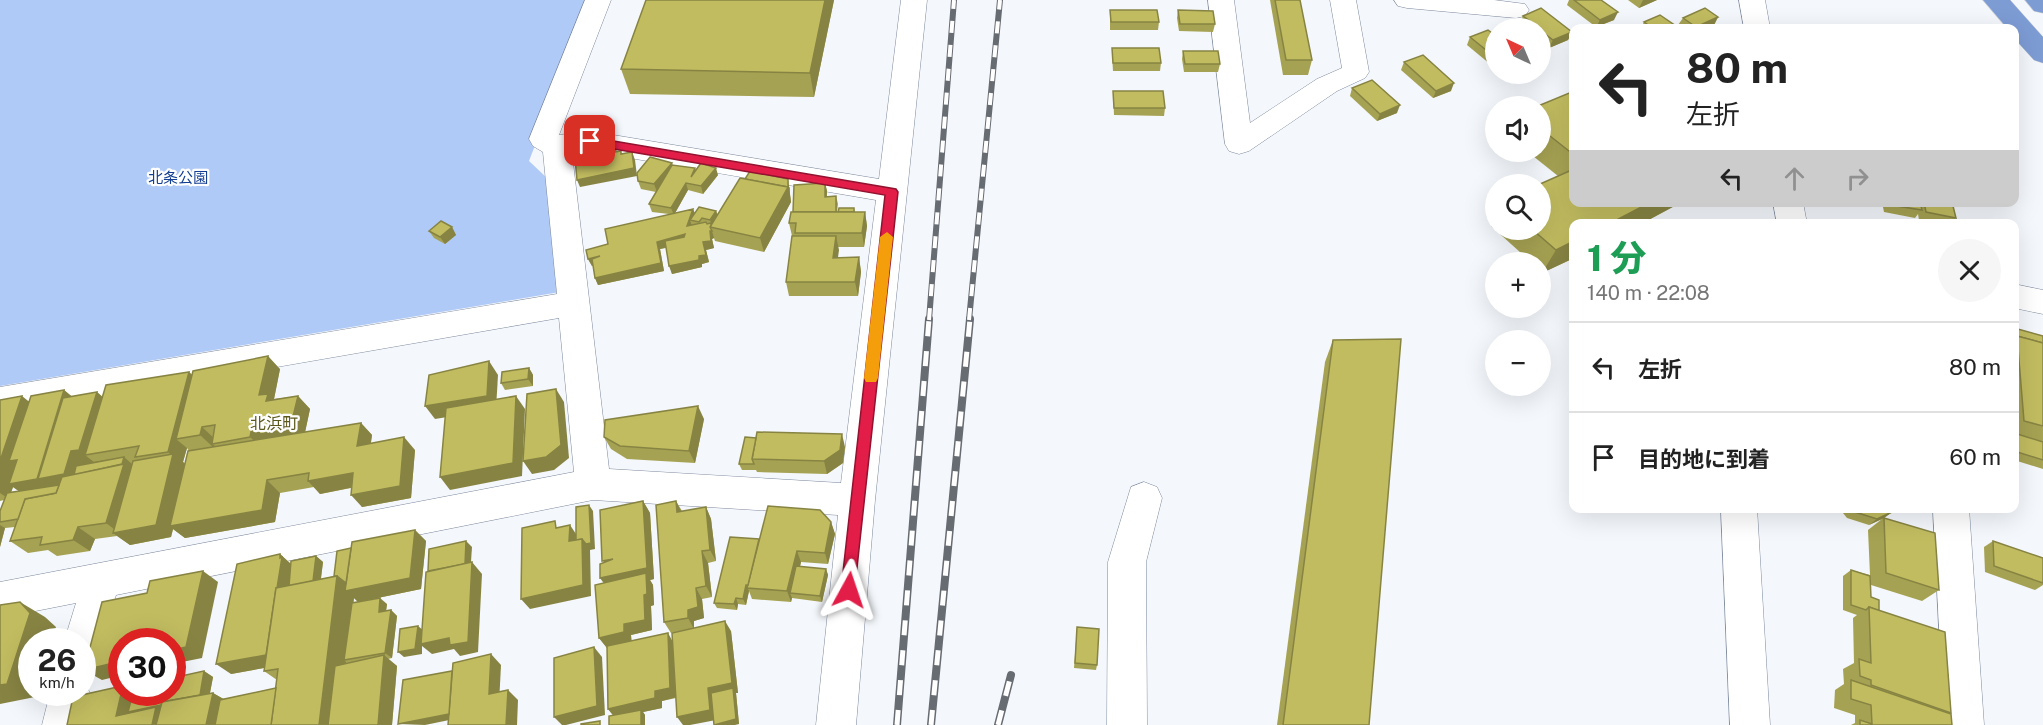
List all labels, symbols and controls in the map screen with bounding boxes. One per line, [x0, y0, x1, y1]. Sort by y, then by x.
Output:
north arrow [1485, 18, 1551, 84]
map controls [1485, 18, 1551, 396]
text: 80 m [1686, 43, 1788, 92]
icon: left [1587, 48, 1665, 126]
button: sound [1485, 96, 1551, 162]
text: 左折 [1686, 98, 1740, 130]
pin [564, 115, 615, 166]
icon: arrive [573, 124, 606, 157]
icon: left [1715, 162, 1748, 195]
icon: ahead [1778, 162, 1811, 195]
icon: right [1841, 162, 1874, 195]
park label: 北条公園 [148, 169, 208, 186]
button: search [1485, 174, 1551, 240]
text: 1 分 [1587, 237, 1647, 279]
button: close [1938, 239, 2001, 302]
button: + [1485, 252, 1551, 318]
text: 140 m · 22:08 [1587, 281, 1710, 305]
button: − [1485, 330, 1551, 396]
icon: left [1587, 351, 1620, 384]
text: 80 m [1949, 354, 2001, 380]
text: 左折 [1638, 356, 1682, 382]
district label: 北浜町 [250, 414, 298, 433]
icon: arrive [1587, 441, 1620, 474]
text: 60 m [1950, 444, 2001, 470]
text: 目的地に到着 [1638, 446, 1770, 472]
position arrow [817, 558, 881, 622]
speed limit sign: 30 [108, 628, 186, 706]
text: 26 [38, 642, 76, 678]
text: km/h [39, 674, 75, 691]

